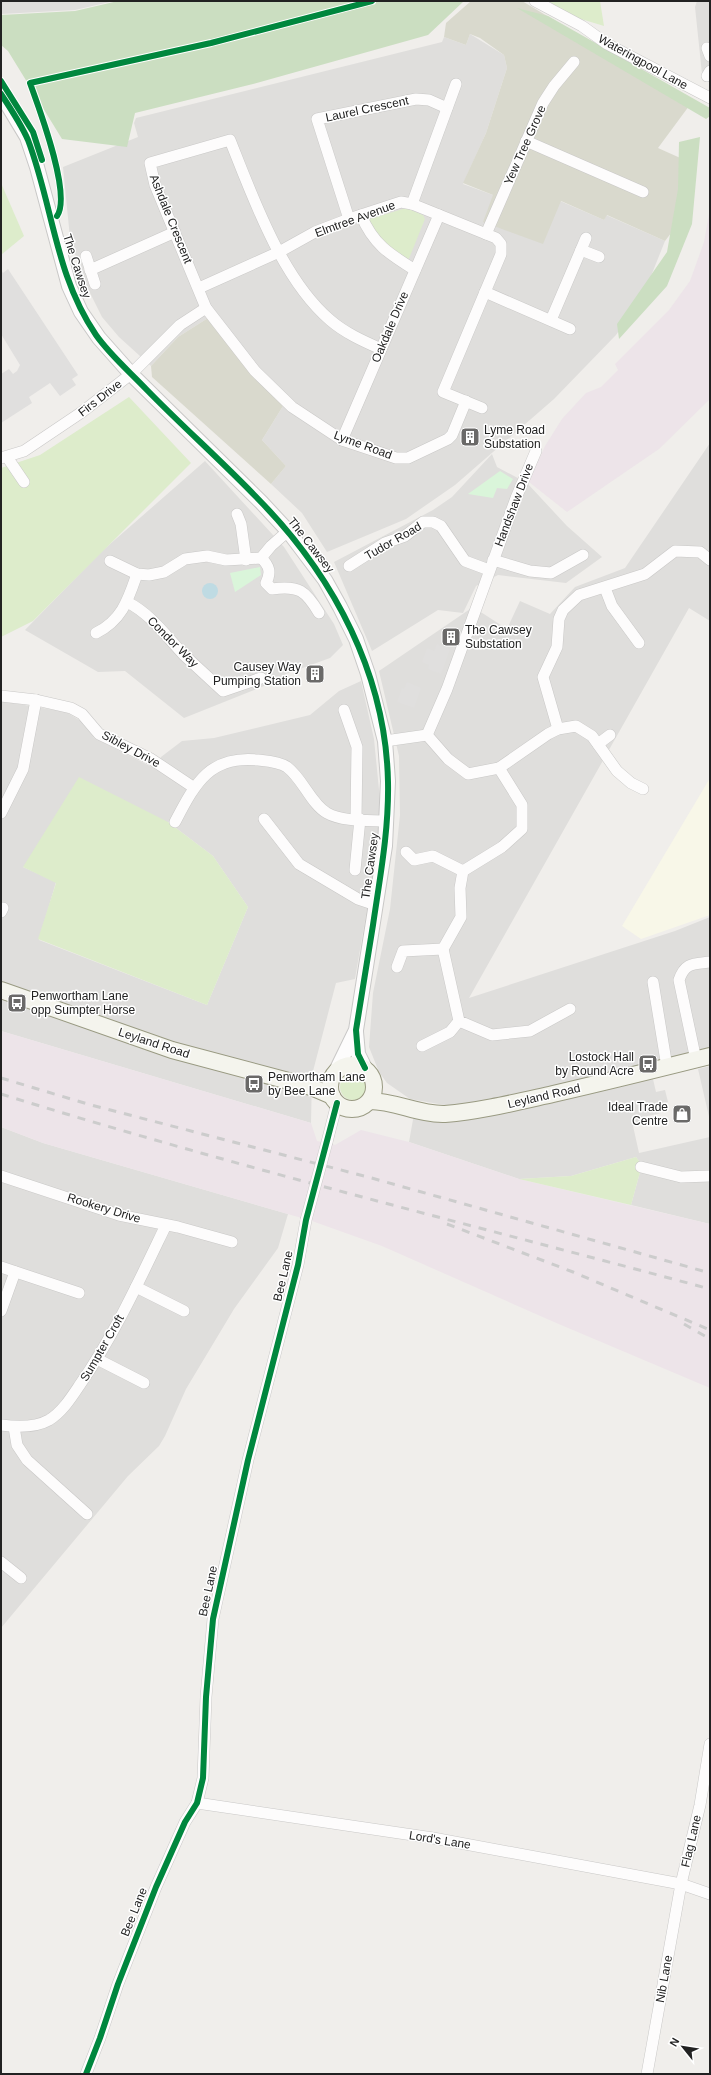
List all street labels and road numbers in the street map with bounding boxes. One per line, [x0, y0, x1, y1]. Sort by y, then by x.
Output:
street label: Wateringpool Lane [596, 32, 691, 93]
street label: Laurel Crescent [324, 93, 411, 125]
street label: Yew Tree Grove [501, 103, 549, 187]
street label: Ashdale Crescent [147, 172, 195, 266]
street label: Elmtree Avenue [313, 198, 397, 240]
street label: The Cawsey [60, 232, 94, 300]
street label: Oakdale Drive [369, 289, 411, 365]
street label: Firs Drive [75, 376, 125, 419]
street label: Lyme Road [332, 428, 394, 462]
street label: Handshaw Drive [492, 461, 536, 549]
street label: The Cawsey [285, 514, 337, 576]
street label: Tudor Road [362, 519, 424, 563]
street label: Condor Way [145, 614, 201, 670]
street label: Sibley Drive [99, 728, 163, 770]
street label: The Cawsey [358, 832, 382, 900]
street label: Leyland Road [117, 1025, 191, 1061]
street label: Leyland Road [506, 1081, 582, 1111]
street label: Rookery Drive [66, 1190, 143, 1226]
street label: Bee Lane [270, 1249, 296, 1303]
street label: Sumpter Croft [77, 1312, 127, 1384]
street label: Bee Lane [196, 1564, 220, 1618]
street label: Flag Lane [678, 1813, 704, 1869]
street label: Lord's Lane [408, 1828, 472, 1852]
street label: Bee Lane [118, 1885, 150, 1938]
street label: Nib Lane [653, 1954, 675, 2004]

